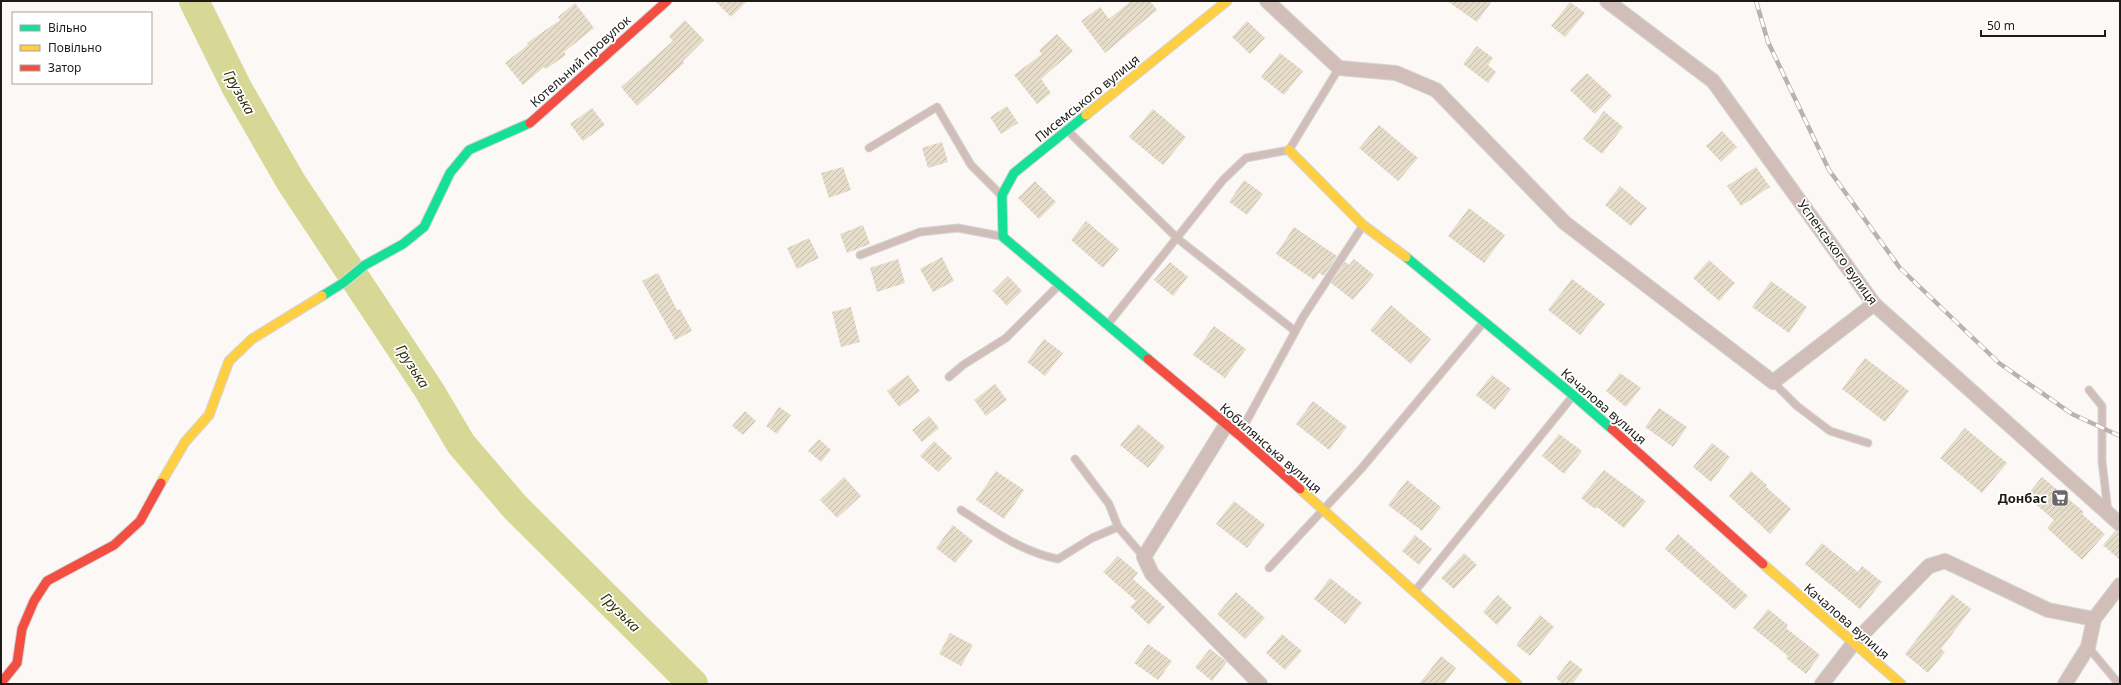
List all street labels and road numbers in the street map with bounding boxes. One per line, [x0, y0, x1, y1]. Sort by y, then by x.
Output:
street label: Котельний провулок [526, 11, 634, 111]
street label: Писемського вулиця [1031, 50, 1143, 146]
street label: Успенського вулиця [1794, 196, 1882, 308]
street label: Качалова вулиця [1557, 364, 1651, 448]
street label: Кобилянська вулиця [1216, 399, 1326, 497]
street label: Качалова вулиця [1800, 579, 1894, 663]

